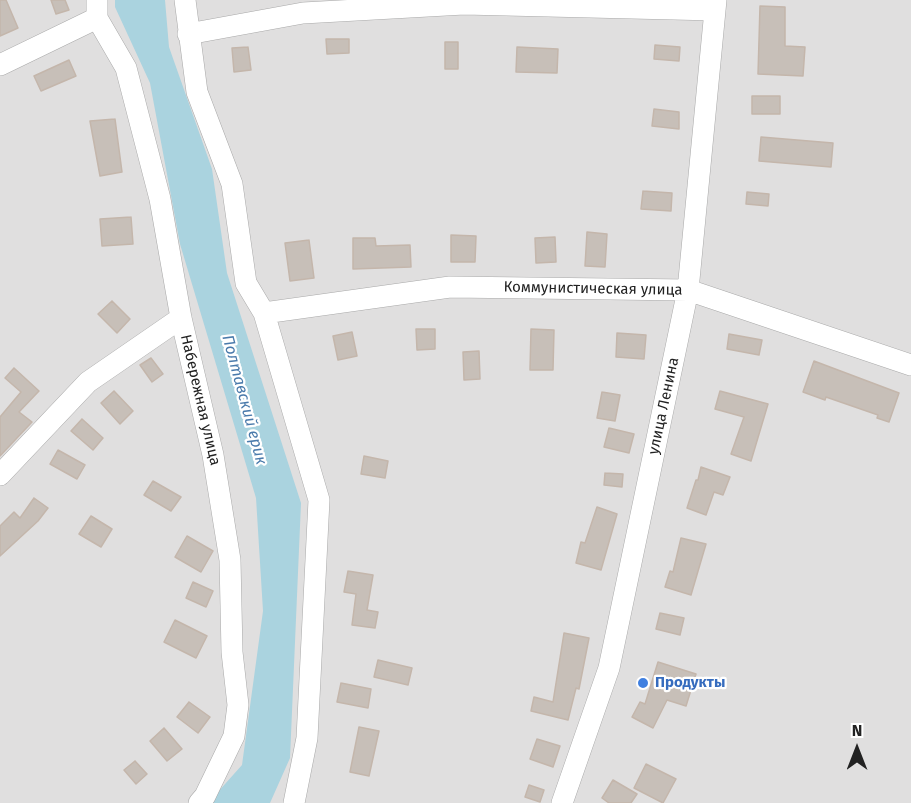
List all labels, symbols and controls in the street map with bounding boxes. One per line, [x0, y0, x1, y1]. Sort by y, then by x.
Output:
street label: Коммунистическая улица [503, 278, 683, 300]
street label: Набережная улица [176, 333, 224, 467]
water label: Полтавский ерик [217, 333, 271, 467]
street label: улица Ленина [645, 356, 683, 456]
place label: Продукты [655, 674, 725, 692]
marker: Продукты [636, 676, 650, 690]
north arrow [827, 719, 887, 779]
text: N [852, 721, 862, 740]

